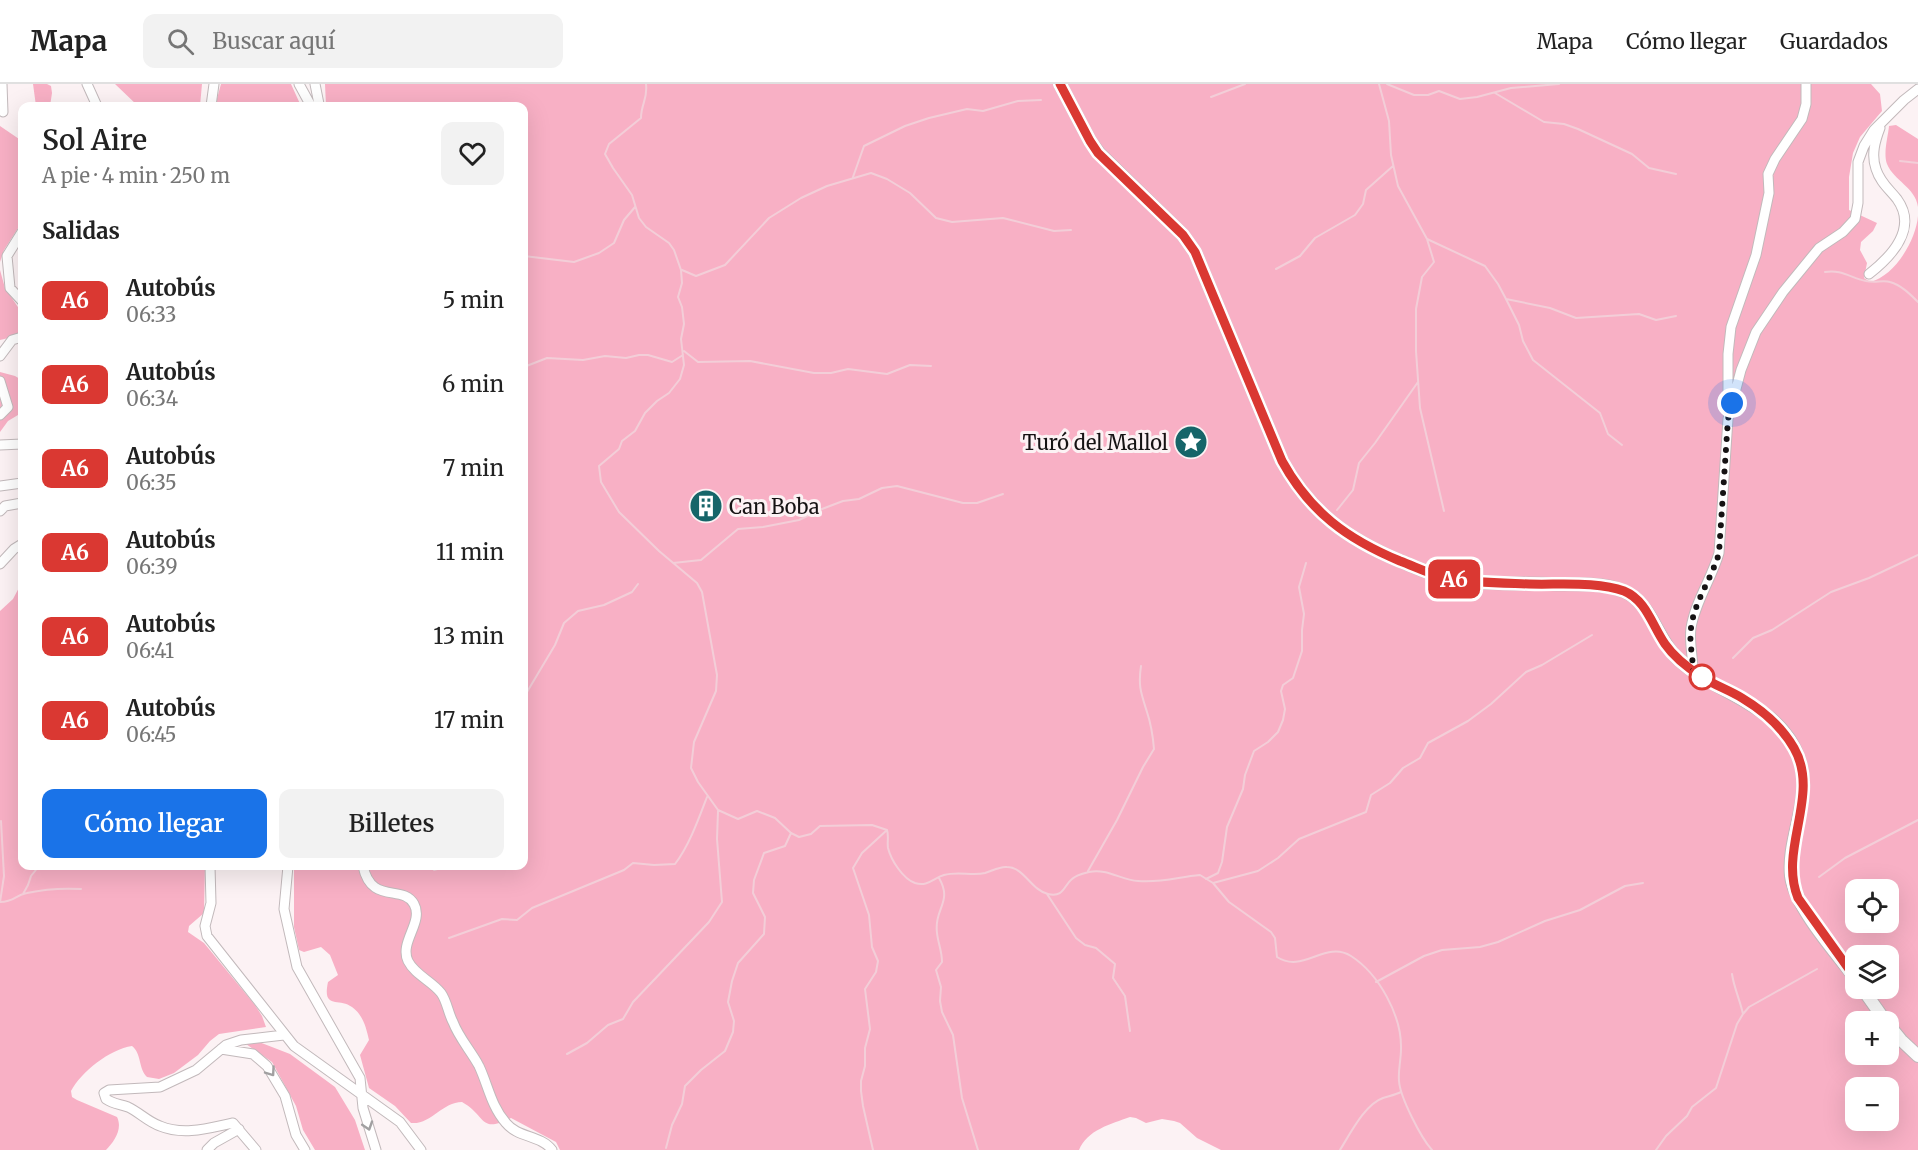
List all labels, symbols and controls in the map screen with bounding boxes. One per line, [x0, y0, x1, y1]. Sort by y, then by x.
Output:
search box [143, 14, 563, 68]
text: Mapa [30, 23, 107, 59]
icon: search [164, 25, 197, 58]
text: Buscar aquí [212, 27, 335, 55]
text: Mapa [1537, 28, 1593, 55]
text: Cómo llegar [1626, 28, 1747, 55]
text: Guardados [1780, 28, 1888, 55]
text: Sol Aire [42, 122, 147, 158]
button: heart [441, 122, 504, 185]
text: A pie · 4 min · 250 m [42, 163, 230, 188]
text: Salidas [42, 217, 120, 245]
text: Autobús [126, 274, 216, 302]
text: 5 min [442, 286, 504, 314]
text: A6 [61, 287, 89, 314]
text: 06:33 [126, 302, 177, 327]
text: Autobús [126, 358, 216, 386]
text: 6 min [442, 370, 504, 398]
text: A6 [61, 371, 89, 398]
text: 06:34 [126, 386, 178, 411]
your location [1717, 388, 1747, 418]
place icon: Turó del Mallol [1173, 424, 1209, 460]
place label: Turó del Mallol [1023, 430, 1168, 455]
text: Autobús [126, 442, 216, 470]
text: 7 min [443, 454, 504, 482]
text: A6 [61, 455, 89, 482]
text: 06:35 [126, 470, 177, 495]
building icon: Can Boba [688, 488, 724, 524]
place label: Can Boba [729, 494, 820, 519]
text: Autobús [126, 526, 216, 554]
text: 11 min [436, 538, 504, 566]
text: A6 [61, 539, 89, 566]
text: 06:39 [126, 554, 178, 579]
line badge: A6 [1427, 560, 1481, 598]
text: A6 [1440, 566, 1468, 593]
text: Autobús [126, 610, 216, 638]
text: 13 min [433, 622, 504, 650]
text: A6 [61, 623, 89, 650]
text: 06:41 [126, 638, 174, 663]
unlabelled marker [1689, 664, 1715, 690]
text: Autobús [126, 694, 216, 722]
text: 17 min [434, 706, 504, 734]
text: A6 [61, 707, 89, 734]
text: 06:45 [126, 722, 177, 747]
button: Cómo llegar [42, 789, 267, 858]
button: Billetes [279, 789, 504, 858]
map controls [1845, 879, 1899, 1131]
button: locate [1845, 879, 1899, 933]
button: layers [1845, 945, 1899, 999]
button: + [1845, 1011, 1899, 1065]
one-way arrow [264, 1066, 275, 1077]
button: − [1845, 1077, 1899, 1131]
one-way arrow [361, 1120, 374, 1131]

